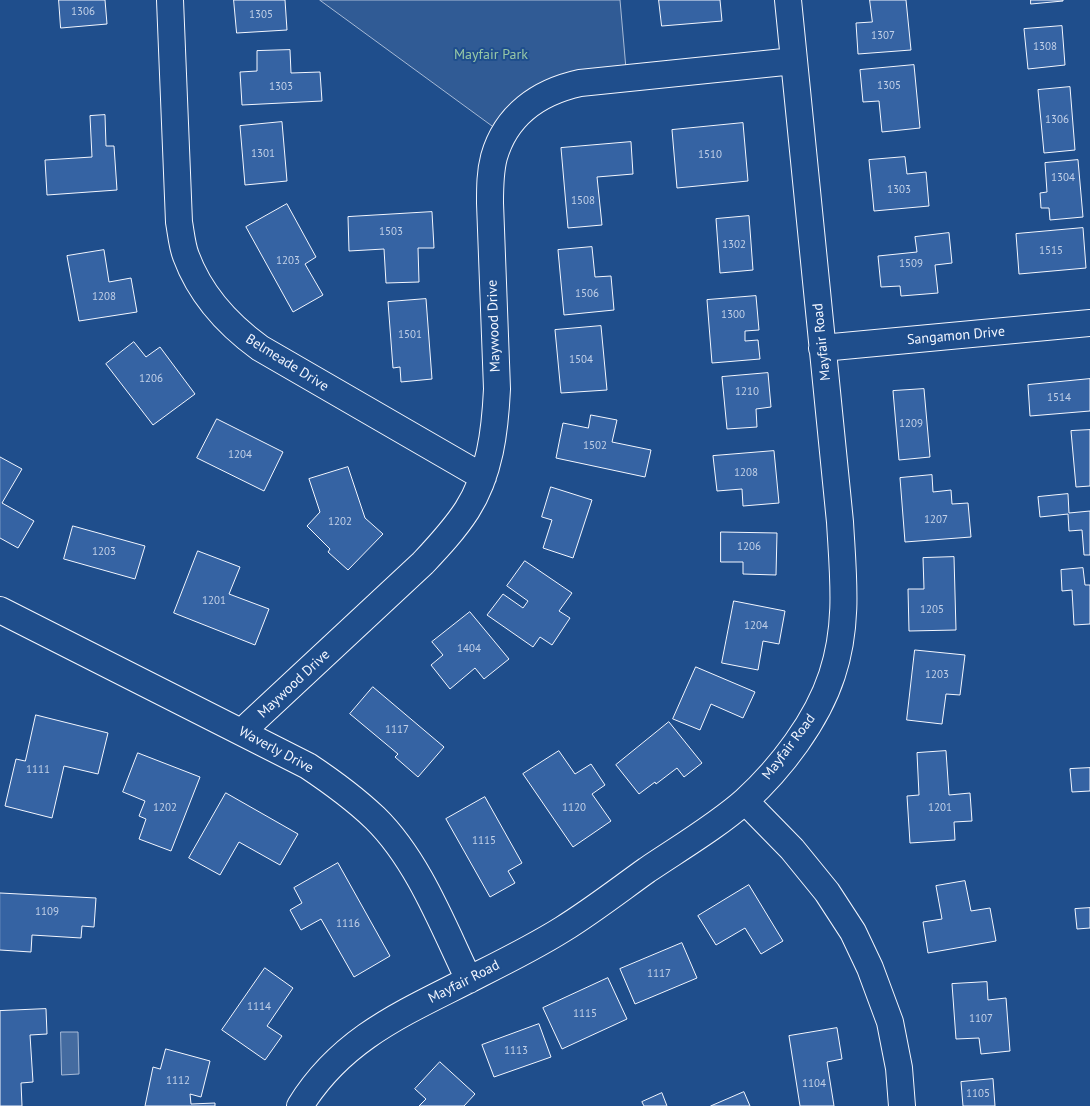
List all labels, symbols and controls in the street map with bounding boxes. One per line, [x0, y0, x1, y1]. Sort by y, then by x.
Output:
house number: 1306 [71, 5, 95, 19]
house number: 1305 [249, 8, 273, 22]
house number: 1307 [871, 29, 895, 43]
house number: 1308 [1033, 40, 1057, 54]
park label: Mayfair Park [454, 47, 528, 63]
house number: 1305 [877, 79, 901, 93]
house number: 1303 [269, 80, 293, 94]
house number: 1306 [1045, 113, 1069, 127]
house number: 1301 [251, 147, 275, 161]
house number: 1510 [698, 148, 722, 162]
house number: 1304 [1051, 171, 1075, 185]
house number: 1303 [887, 183, 911, 197]
house number: 1508 [571, 194, 595, 208]
house number: 1503 [379, 225, 403, 239]
house number: 1302 [722, 238, 746, 252]
house number: 1515 [1039, 244, 1063, 258]
house number: 1203 [276, 254, 300, 268]
house number: 1509 [899, 257, 923, 271]
street label: Maywood Drive [484, 280, 504, 372]
house number: 1506 [575, 287, 599, 301]
house number: 1208 [92, 290, 116, 304]
street label: Mayfair Road [810, 302, 834, 382]
house number: 1300 [721, 308, 745, 322]
street label: Sangamon Drive [906, 323, 1006, 349]
house number: 1501 [398, 328, 422, 342]
street label: Belmeade Drive [242, 331, 332, 395]
house number: 1504 [569, 353, 593, 367]
house number: 1206 [139, 372, 163, 386]
house number: 1210 [735, 385, 759, 399]
house number: 1514 [1047, 391, 1071, 405]
house number: 1209 [899, 417, 923, 431]
house number: 1502 [583, 439, 607, 453]
house number: 1204 [228, 448, 252, 462]
house number: 1208 [734, 466, 758, 480]
house number: 1207 [924, 513, 948, 527]
house number: 1202 [328, 515, 352, 529]
house number: 1206 [737, 540, 761, 554]
house number: 1203 [92, 545, 116, 559]
house number: 1201 [202, 594, 226, 608]
house number: 1205 [920, 603, 944, 617]
house number: 1204 [744, 619, 768, 633]
house number: 1404 [457, 642, 481, 656]
street label: Maywood Drive [254, 646, 334, 722]
house number: 1203 [925, 668, 949, 682]
street label: Mayfair Road [759, 711, 819, 783]
street label: Waverly Drive [236, 723, 316, 777]
house number: 1117 [385, 723, 409, 737]
house number: 1111 [26, 763, 50, 777]
house number: 1202 [153, 801, 177, 815]
house number: 1120 [562, 801, 586, 815]
house number: 1201 [928, 801, 952, 815]
house number: 1115 [472, 834, 496, 848]
house number: 1109 [35, 905, 59, 919]
house number: 1116 [336, 917, 360, 931]
street label: Mayfair Road [426, 957, 502, 1007]
house number: 1117 [647, 967, 671, 981]
house number: 1114 [247, 1000, 271, 1014]
house number: 1115 [573, 1007, 597, 1021]
house number: 1107 [969, 1012, 993, 1026]
house number: 1113 [504, 1044, 528, 1058]
house number: 1112 [166, 1074, 190, 1088]
house number: 1104 [802, 1077, 826, 1091]
house number: 1105 [966, 1087, 990, 1101]

